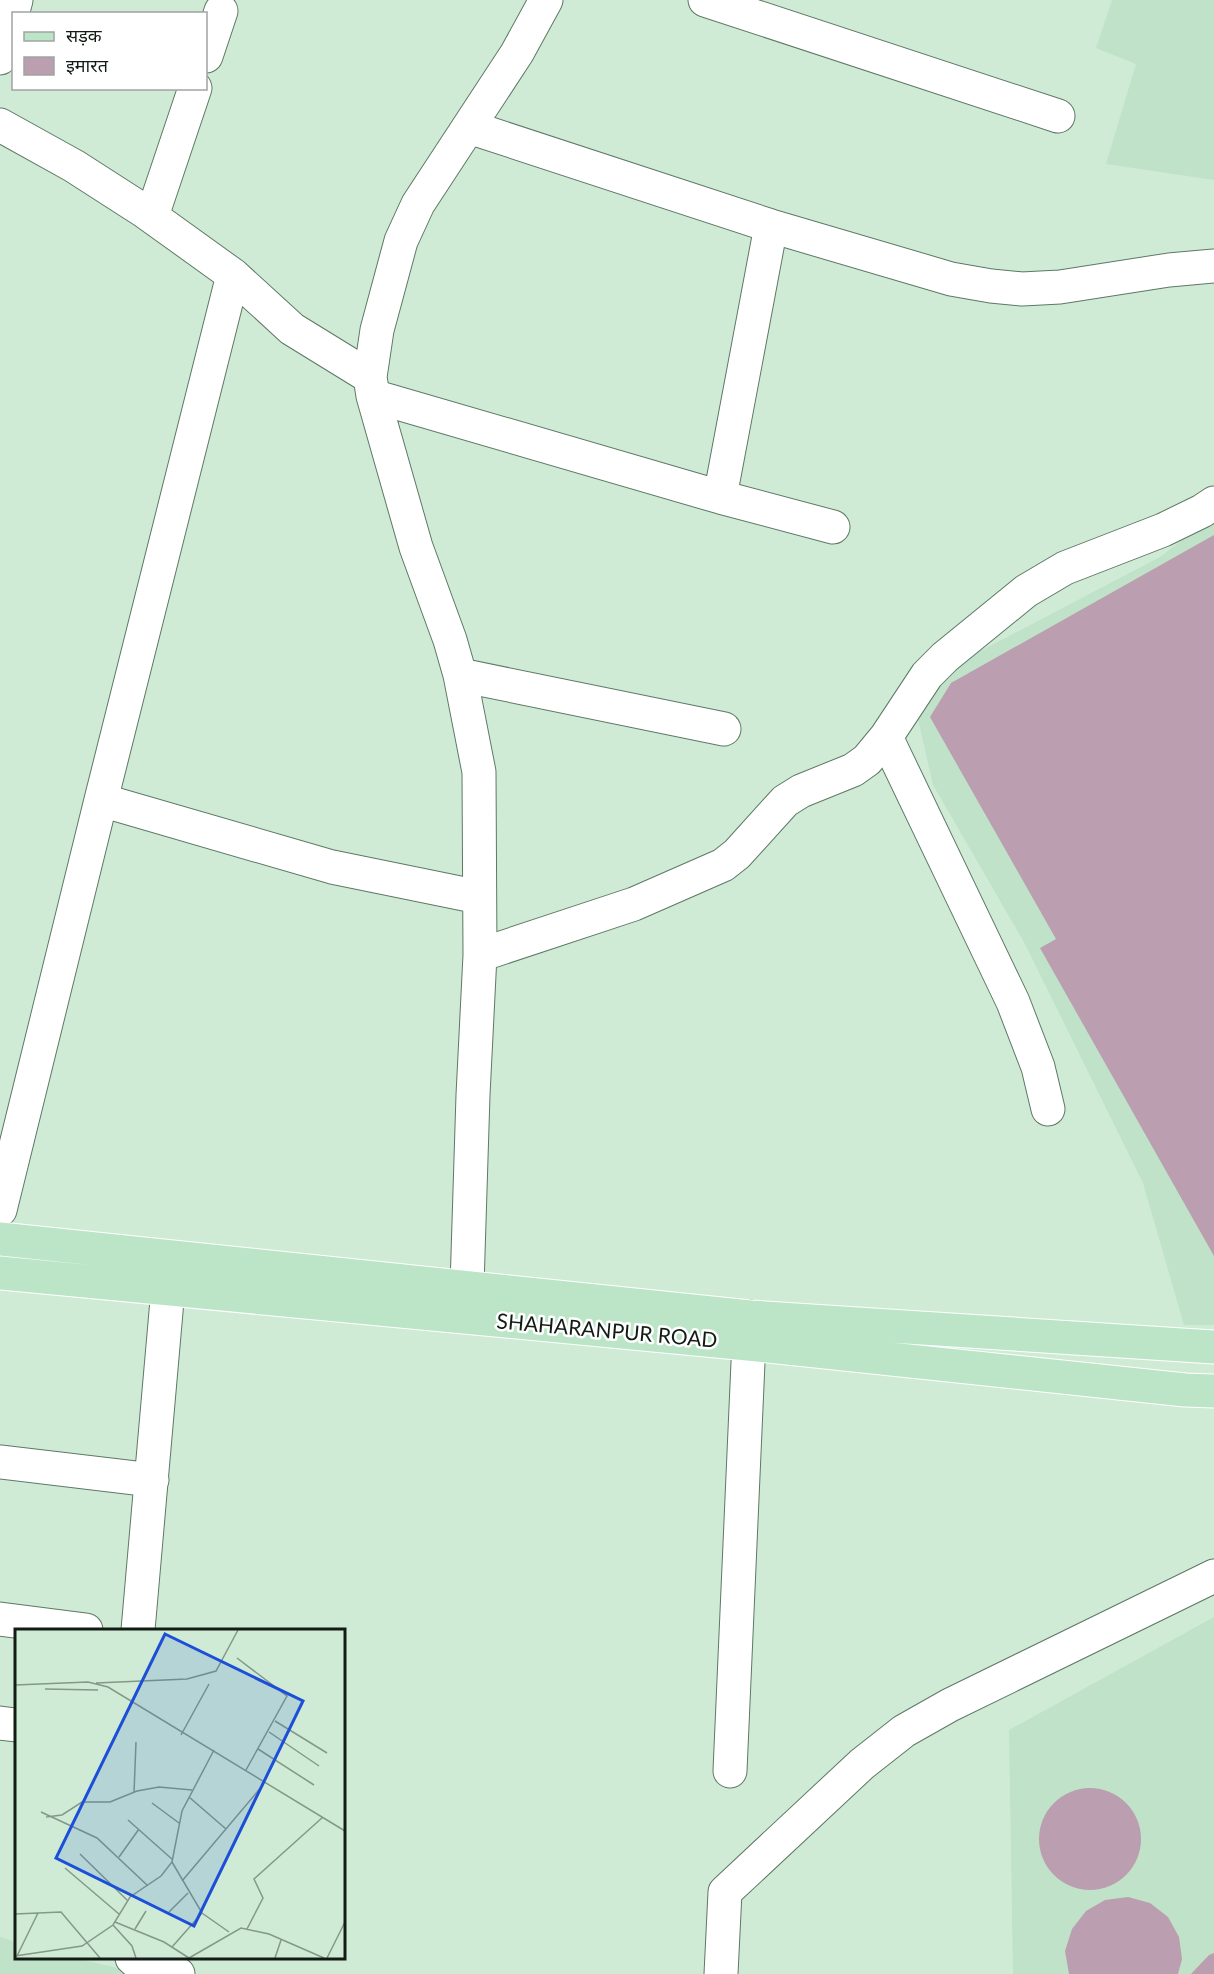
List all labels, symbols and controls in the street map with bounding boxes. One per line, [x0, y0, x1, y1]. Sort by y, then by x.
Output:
legend [12, 12, 207, 90]
text: सड़क [66, 24, 103, 46]
text: इमारत [66, 54, 109, 76]
street label: SHAHARANPUR ROAD [496, 1307, 719, 1352]
inset map [15, 1629, 345, 1959]

